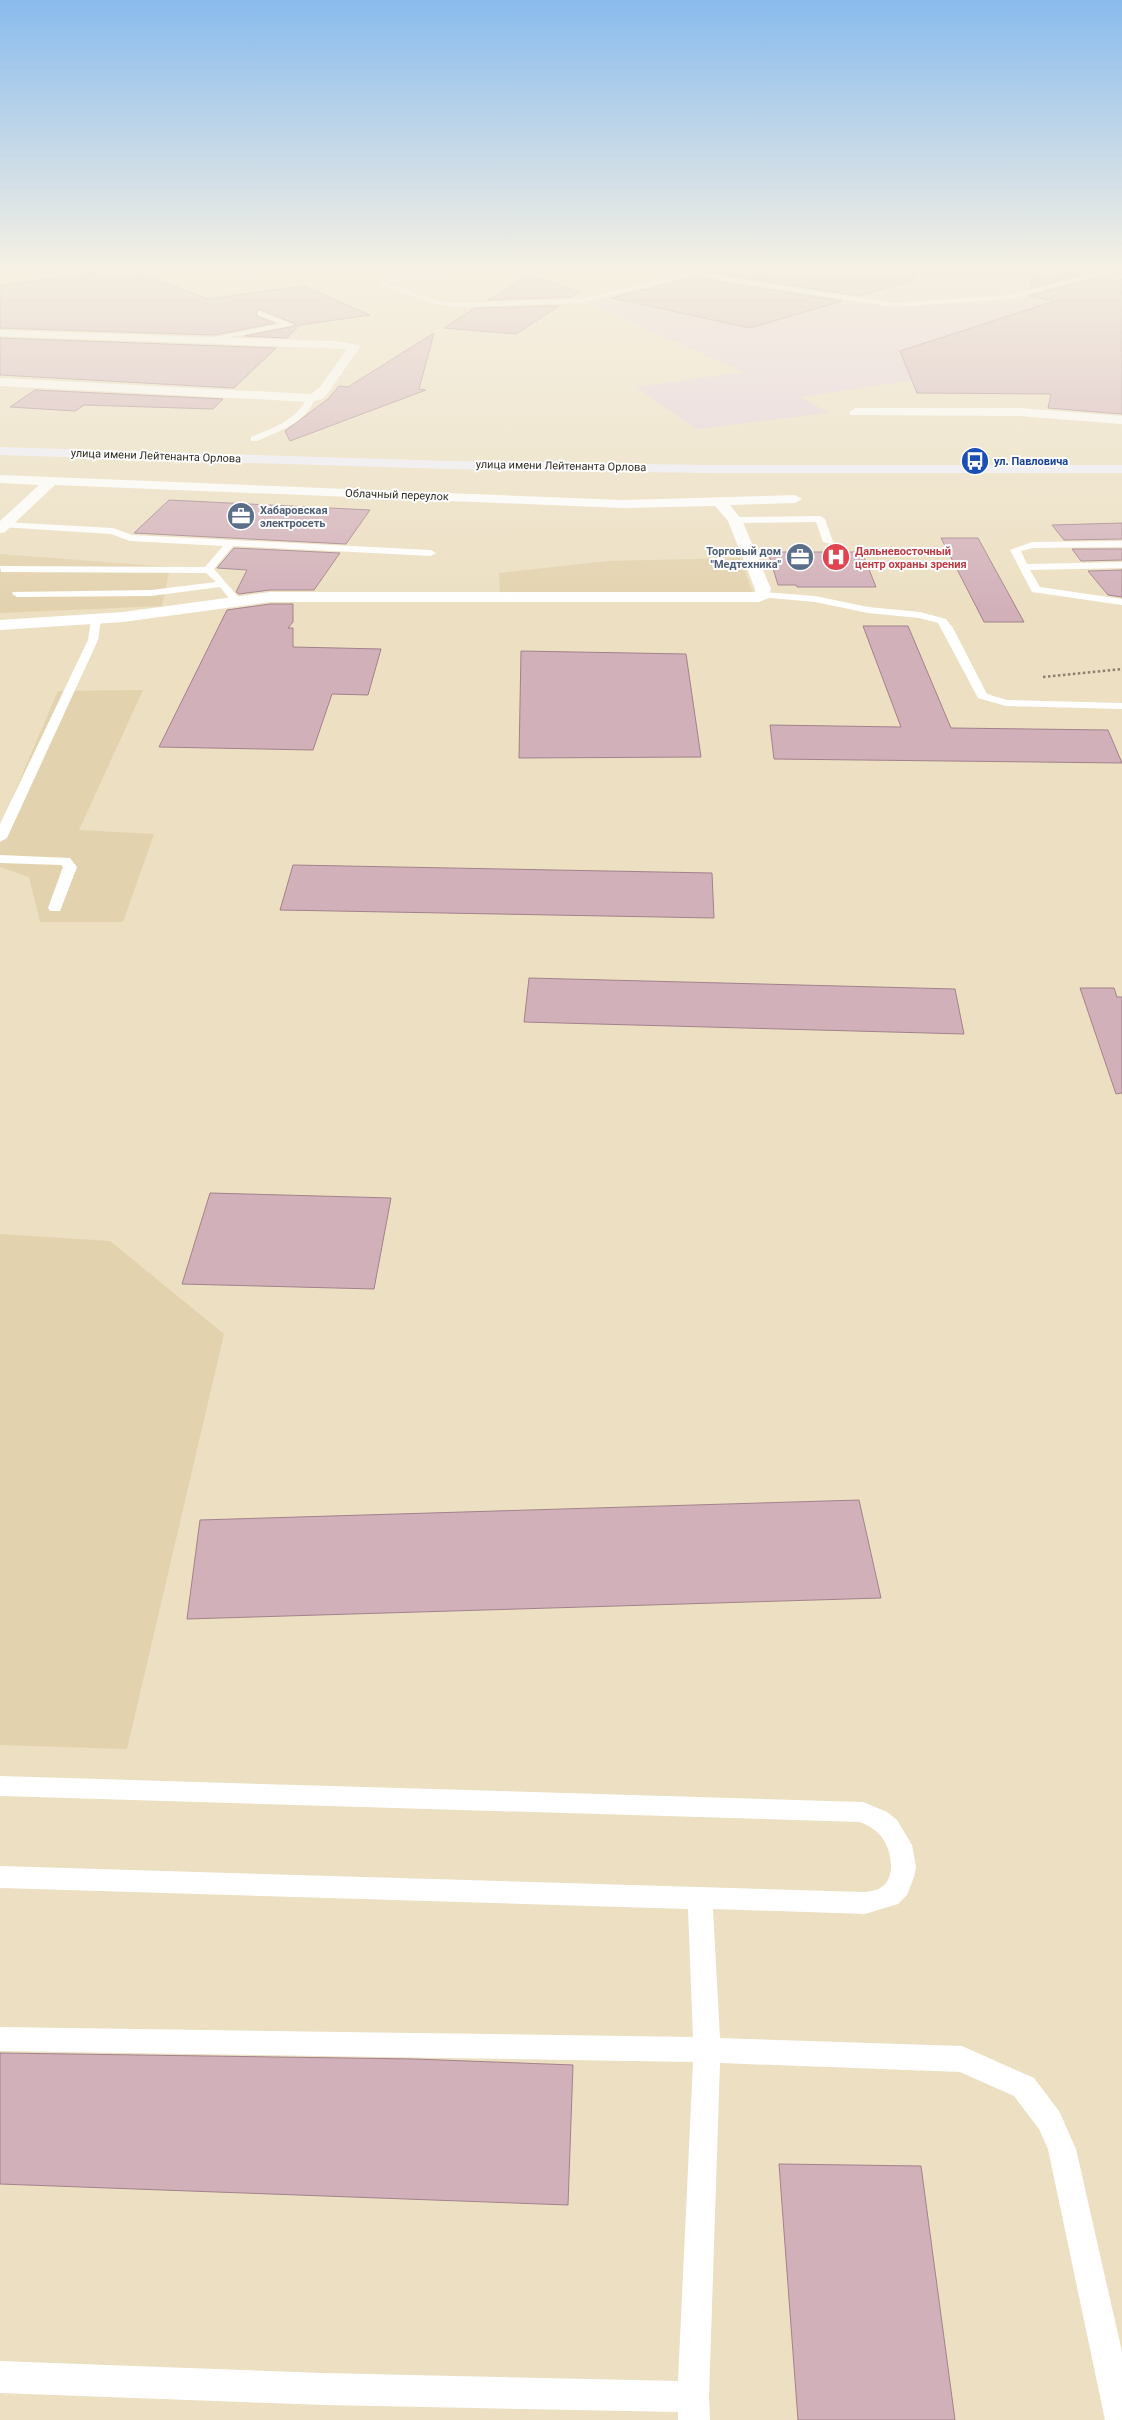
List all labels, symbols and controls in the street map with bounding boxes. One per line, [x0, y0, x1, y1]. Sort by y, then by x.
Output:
bus stop icon: ул. Павловича [960, 446, 990, 476]
street label: улица имени Лейтенанта Орлова [71, 447, 241, 465]
place label: ул. Павловича [994, 455, 1068, 468]
street label: улица имени Лейтенанта Орлова [476, 458, 646, 474]
street label: Облачный переулок [345, 487, 449, 503]
office icon: Хабаровская электросеть [226, 501, 256, 531]
place label: Хабаровская электросеть [260, 504, 328, 530]
office icon: Торговый дом "Медтехника" [785, 542, 815, 572]
hospital icon: Дальневосточный центр охраны зрения [821, 542, 851, 572]
place label: Торговый дом "Медтехника" [706, 545, 781, 571]
place label: Дальневосточный центр охраны зрения [855, 545, 967, 571]

